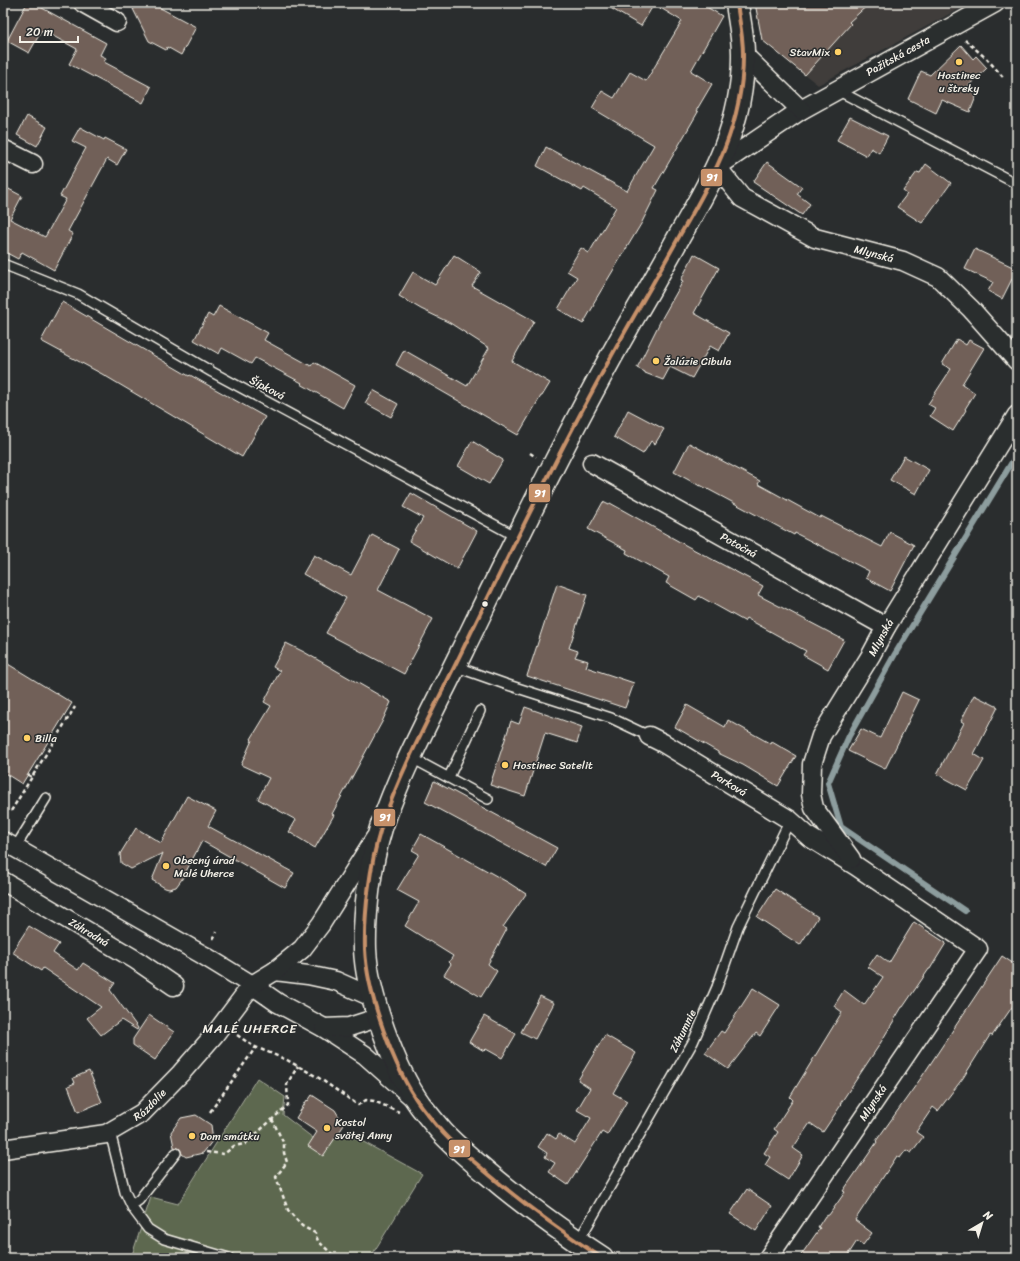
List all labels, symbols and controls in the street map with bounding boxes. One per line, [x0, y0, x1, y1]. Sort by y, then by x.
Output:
scale bar [20, 18, 78, 44]
text: 20 m [26, 21, 53, 43]
street label: Pažitská cesta [862, 30, 934, 81]
place label: StavMix [790, 43, 830, 62]
marker: StavMix [833, 47, 843, 57]
marker: Hostinec u štreky [954, 57, 964, 67]
place label: Hostinec u štreky [937, 66, 981, 98]
line badge: 91 [700, 168, 723, 187]
text: 91 [706, 168, 718, 187]
street label: Mlynská [852, 239, 896, 268]
place label: Žalúzie Cibula [664, 352, 732, 371]
marker: Žalúzie Cibula [651, 356, 661, 366]
street label: Šípková [246, 371, 289, 405]
line badge: 91 [528, 483, 551, 503]
text: 91 [534, 484, 546, 503]
street label: Potočná [717, 527, 761, 563]
unlabelled marker [480, 599, 490, 609]
street label: Mlynská [863, 614, 899, 660]
place label: Billa [35, 729, 57, 748]
marker: Billa [22, 733, 32, 743]
place label: Hostinec Satelit [513, 756, 593, 775]
marker: Hostinec Satelit [500, 760, 510, 770]
street label: Parková [708, 765, 751, 802]
line badge: 91 [373, 808, 396, 827]
text: 91 [379, 808, 391, 827]
place label: Obecný úrad Malé Uherce [174, 851, 236, 883]
marker: Obecný úrad Malé Uherce [161, 861, 171, 871]
street label: Záhradná [65, 913, 113, 952]
street label: Záhumnie [664, 1006, 702, 1056]
district label: MALÉ UHERCE [203, 1017, 297, 1040]
street label: Mlynská [854, 1081, 892, 1125]
street label: Rázdolie [129, 1083, 171, 1126]
place label: Kostol svätej Anny [334, 1113, 392, 1145]
marker: Kostol svätej Anny [322, 1123, 332, 1133]
place label: Dom smútku [200, 1127, 260, 1146]
marker: Dom smútku [187, 1131, 197, 1141]
line badge: 91 [448, 1139, 471, 1158]
text: 91 [453, 1140, 465, 1159]
north arrow [962, 1203, 1002, 1243]
text: N [978, 1205, 997, 1226]

